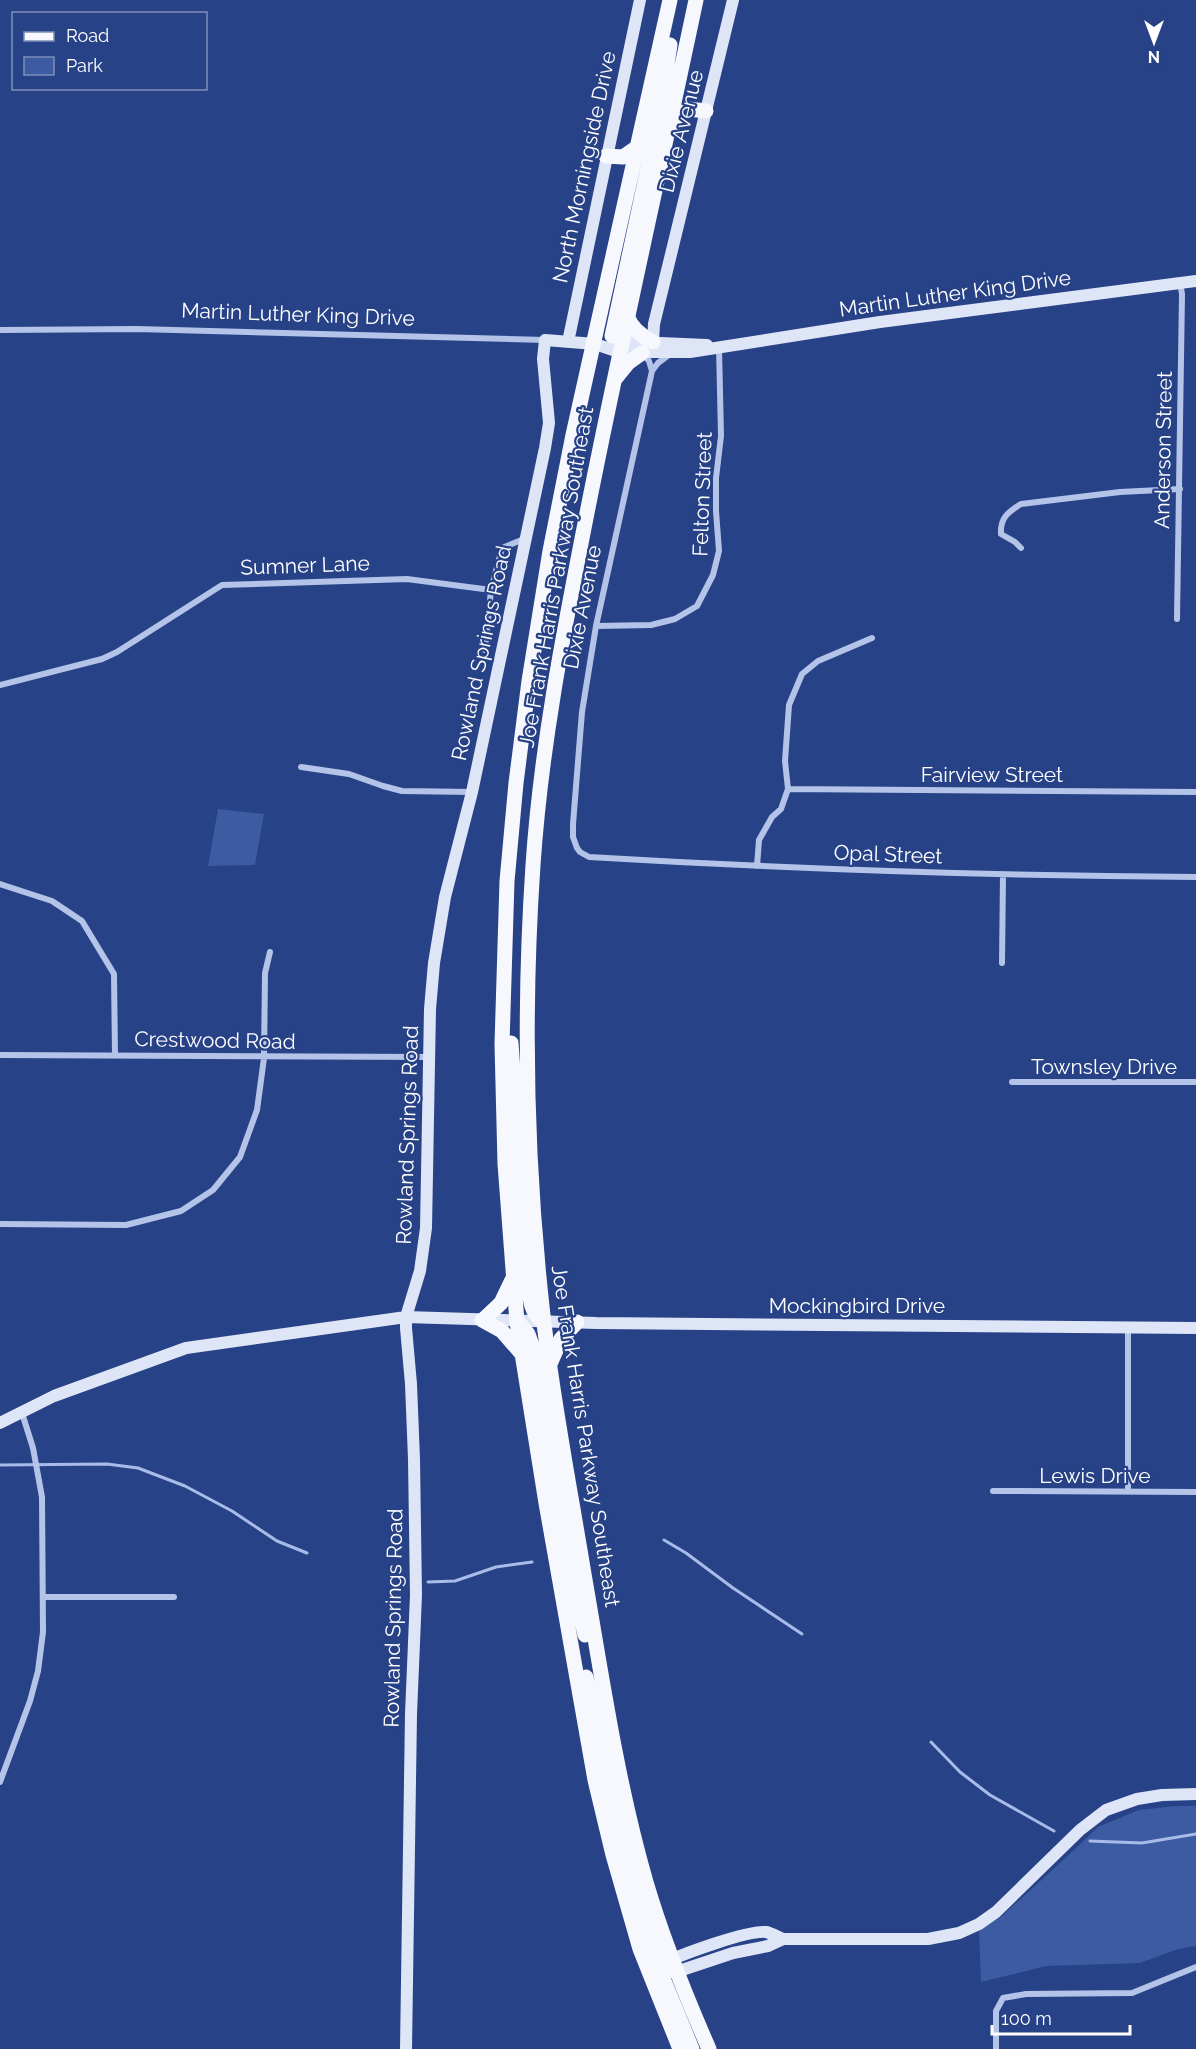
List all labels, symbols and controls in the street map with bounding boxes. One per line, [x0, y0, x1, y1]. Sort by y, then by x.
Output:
legend [12, 12, 207, 90]
north arrow [1124, 12, 1184, 72]
text: Road [66, 25, 109, 46]
text: N [1148, 47, 1160, 66]
street label: North Morningside Drive [547, 49, 621, 285]
text: Park [66, 55, 103, 76]
street label: Dixie Avenue [654, 67, 708, 195]
street label: Martin Luther King Drive [838, 264, 1072, 322]
street label: Martin Luther King Drive [181, 297, 415, 331]
street label: Anderson Street [1149, 371, 1177, 529]
street label: Joe Frank Harris Parkway Southeast [514, 405, 598, 749]
street label: Felton Street [687, 431, 717, 557]
street label: Rowland Springs Road [446, 543, 516, 763]
street label: Dixie Avenue [558, 543, 606, 671]
street label: Sumner Lane [240, 550, 370, 580]
street label: Fairview Street [921, 762, 1063, 787]
street label: Opal Street [833, 840, 943, 868]
street label: Rowland Springs Road [391, 1025, 423, 1245]
street label: Crestwood Road [134, 1026, 296, 1054]
street label: Townsley Drive [1031, 1054, 1177, 1079]
street label: Joe Frank Harris Parkway Southeast [547, 1263, 625, 1609]
street label: Mockingbird Drive [769, 1293, 945, 1318]
street label: Lewis Drive [1039, 1463, 1151, 1488]
street label: Rowland Springs Road [379, 1508, 407, 1728]
scale bar [992, 1998, 1130, 2036]
text: 100 m [1001, 2008, 1052, 2029]

